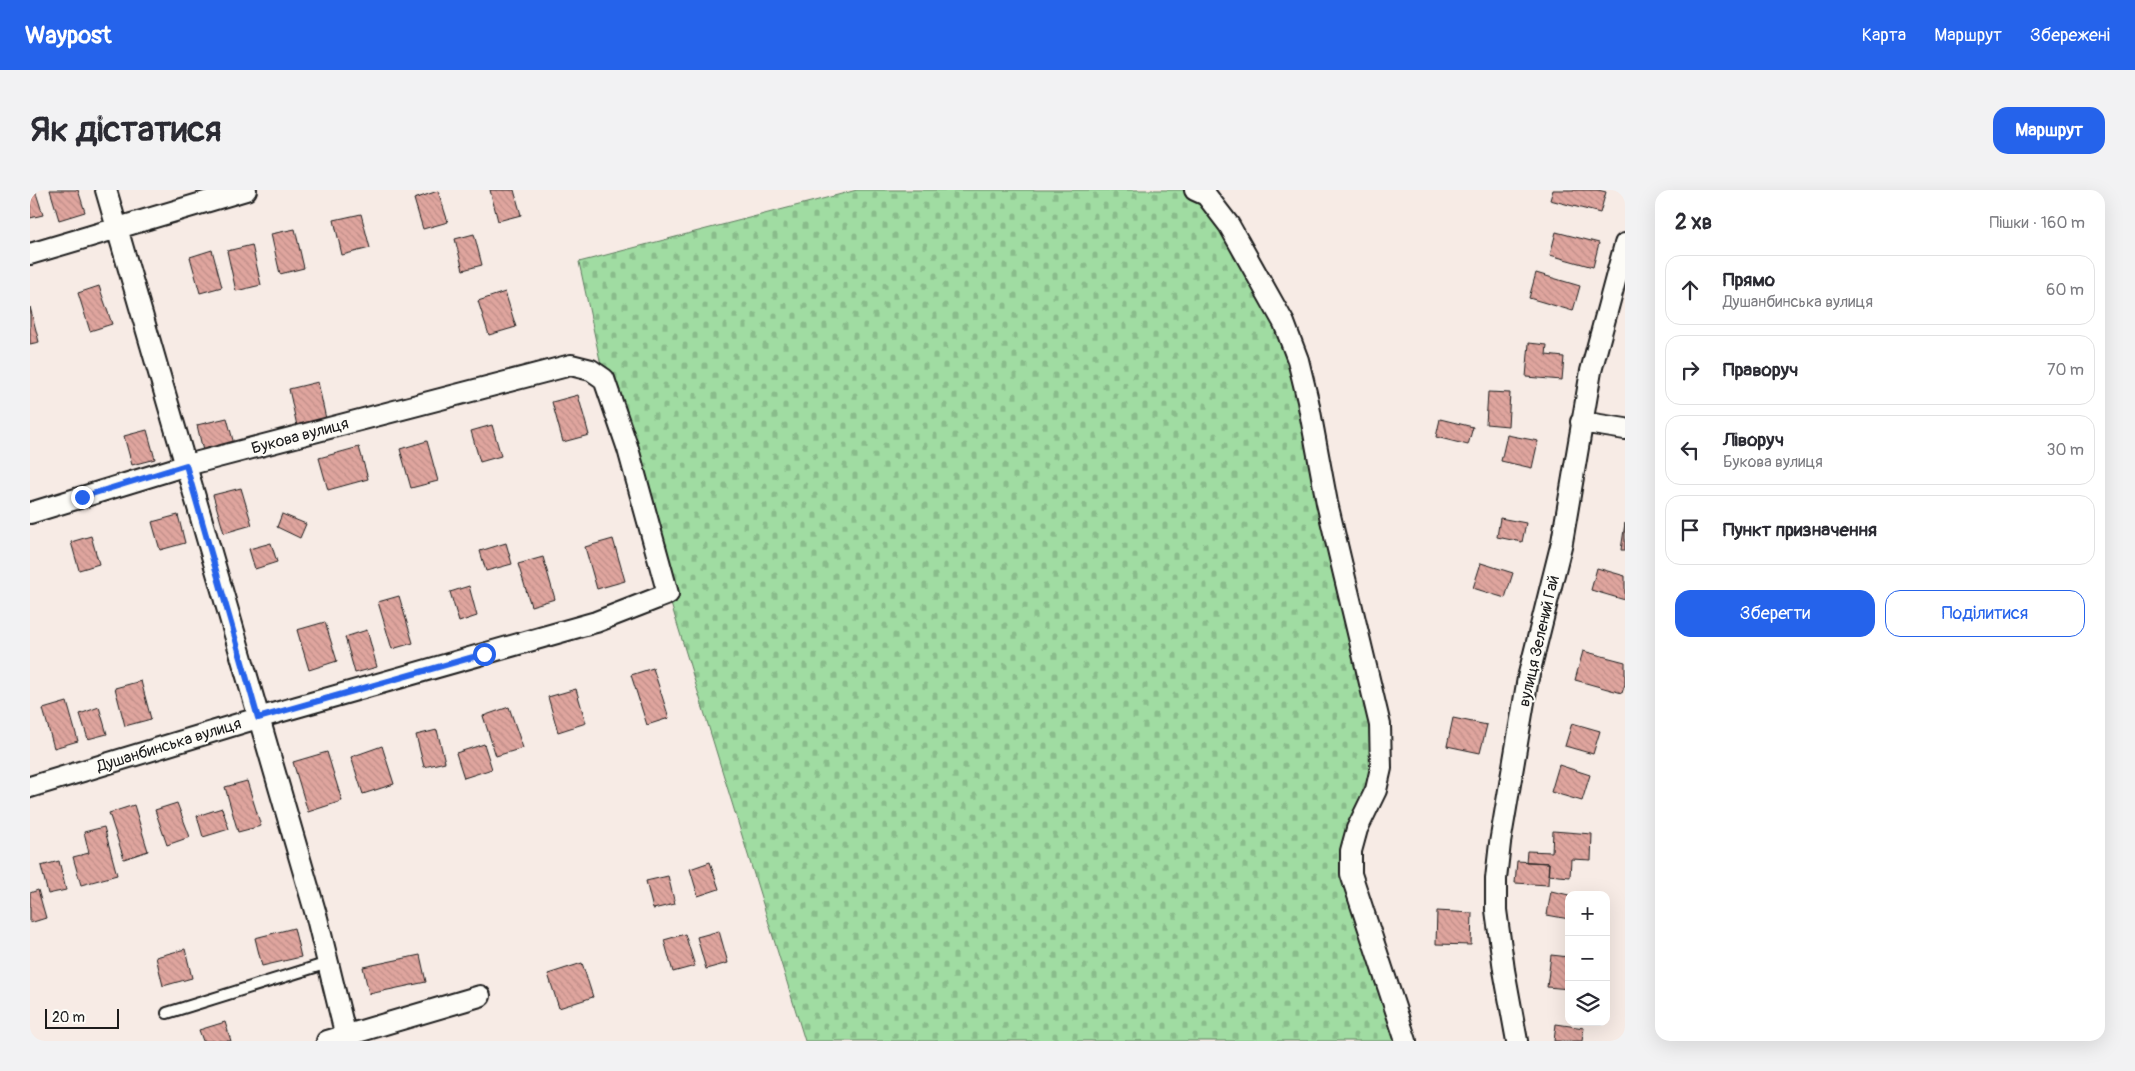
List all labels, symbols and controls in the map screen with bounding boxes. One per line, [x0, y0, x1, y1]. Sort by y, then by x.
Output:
text: Waypost [25, 21, 112, 50]
text: Карта [1862, 24, 1906, 47]
text: Маршрут [1934, 24, 2002, 47]
text: Збережені [2030, 24, 2110, 47]
button: Маршрут [1993, 107, 2105, 154]
text: Як дістатися [30, 108, 221, 152]
text: 2 хв [1675, 209, 1712, 236]
text: Пішки · 160 m [1990, 213, 2085, 233]
text: Прямо [1723, 268, 1775, 292]
icon: ahead [1676, 276, 1704, 304]
text: 60 m [2046, 280, 2084, 300]
text: Душанбинська вулиця [1723, 292, 1873, 312]
icon: right [1676, 356, 1704, 384]
text: Праворуч [1723, 358, 1798, 382]
text: 70 m [2047, 360, 2084, 380]
street label: Букова вулиця [249, 413, 351, 459]
text: Ліворуч [1723, 428, 1784, 452]
icon: left [1676, 436, 1704, 464]
text: 30 m [2046, 440, 2084, 460]
text: Букова вулиця [1723, 452, 1823, 472]
route end [71, 486, 94, 509]
icon: arrive [1676, 516, 1704, 544]
text: Пункт призначення [1723, 518, 1877, 542]
street label: вулиця Зелений Гай [1514, 573, 1564, 709]
button: Зберегти [1675, 590, 1875, 637]
button: Поділитися [1885, 590, 2085, 637]
route start [473, 643, 496, 666]
street label: Душанбинська вулиця [93, 714, 244, 777]
map controls [1565, 891, 1610, 1026]
button: + [1565, 891, 1610, 936]
button: − [1565, 936, 1610, 981]
button: layers [1565, 981, 1610, 1026]
scale bar [45, 1006, 119, 1029]
text: 20 m [52, 1009, 85, 1026]

